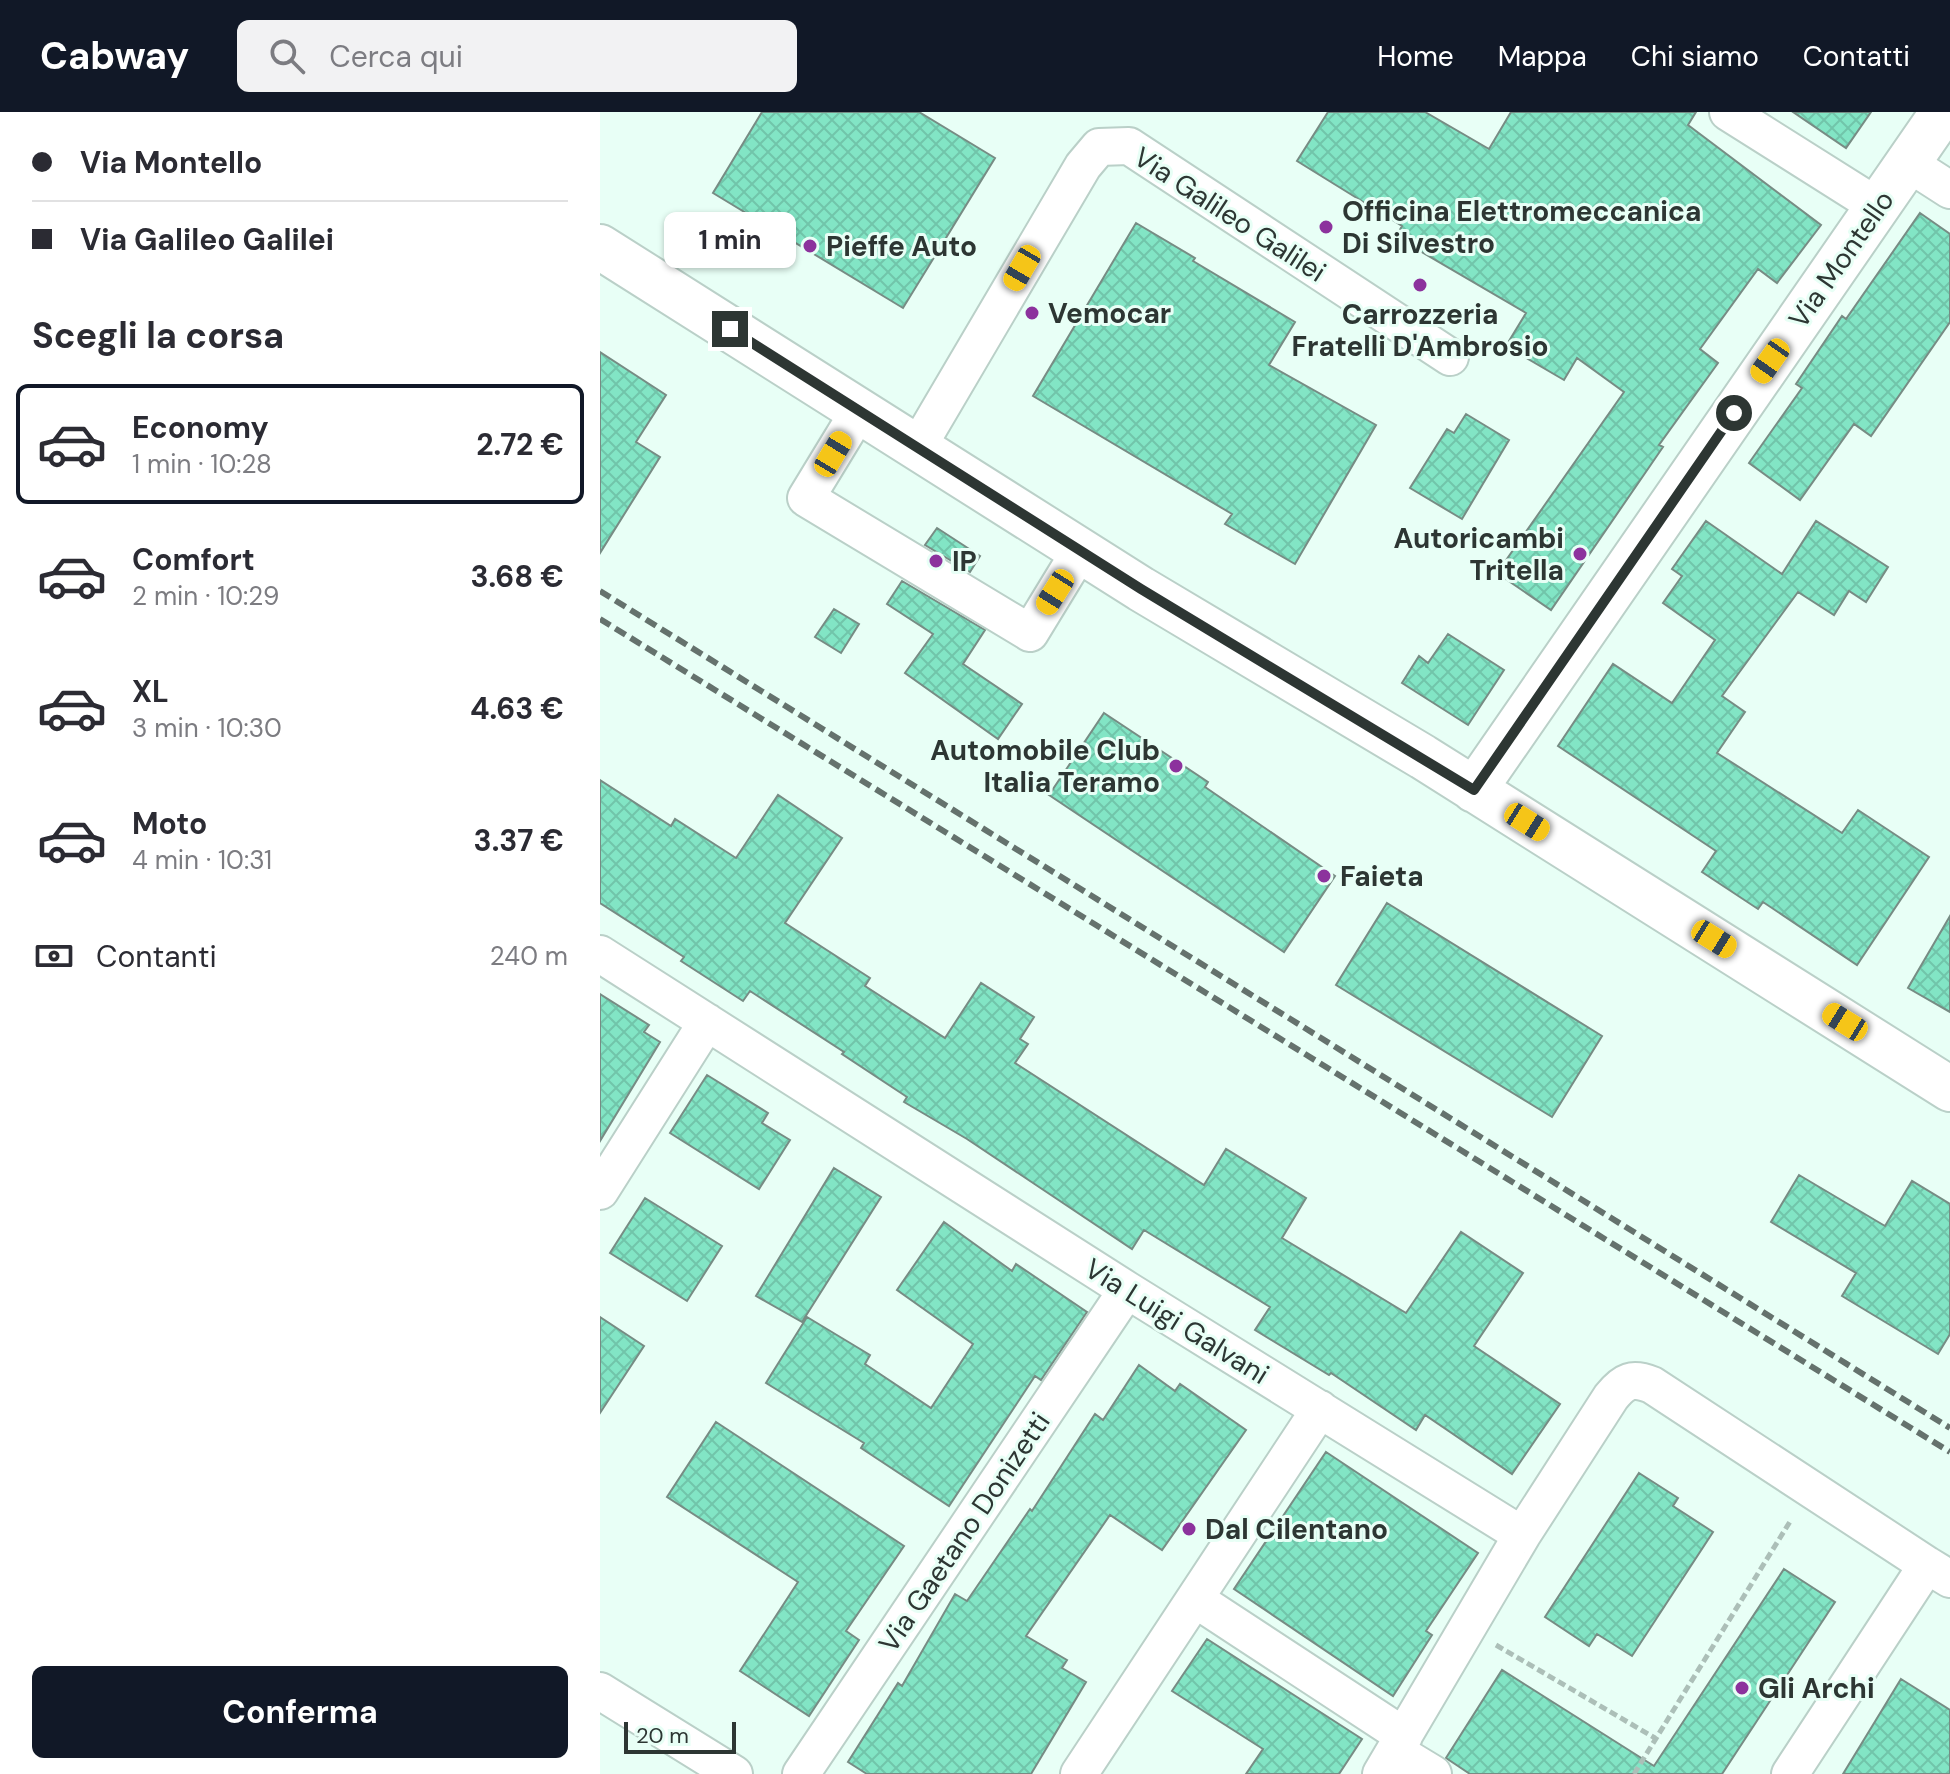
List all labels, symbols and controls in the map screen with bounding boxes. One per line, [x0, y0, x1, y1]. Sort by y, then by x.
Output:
search box [237, 20, 797, 92]
text: Cabway [40, 31, 189, 81]
icon: search [265, 34, 309, 78]
text: Cerca qui [329, 37, 463, 76]
text: Home [1377, 38, 1454, 75]
text: Mappa [1498, 38, 1587, 75]
text: Chi siamo [1631, 38, 1759, 75]
text: Contatti [1803, 38, 1910, 75]
street label: Via Galileo Galilei [1127, 138, 1333, 290]
text: Via Montello [80, 143, 262, 182]
street label: Via Montello [1780, 183, 1902, 335]
place label: Officina Elettromeccanica Di Silvestro [1342, 193, 1701, 262]
callout: 1 min [664, 213, 796, 269]
marker: Officina Elettromeccanica Di Silvestro [1317, 218, 1335, 236]
text: Via Galileo Galilei [80, 220, 334, 259]
text: 1 min [698, 223, 762, 257]
place label: Pieffe Auto [826, 228, 977, 265]
marker: Pieffe Auto [801, 237, 819, 255]
car [1000, 241, 1044, 295]
marker: Carrozzeria Fratelli D'Ambrosio [1411, 276, 1429, 294]
place label: Vemocar [1048, 295, 1171, 332]
place label: Carrozzeria Fratelli D'Ambrosio [1291, 296, 1549, 365]
marker: Vemocar [1023, 304, 1041, 322]
route end [712, 311, 748, 347]
text: Scegli la corsa [32, 312, 284, 359]
car [1746, 334, 1794, 388]
route start [1716, 395, 1752, 431]
icon: car [36, 408, 108, 480]
text: Economy [132, 408, 269, 447]
text: 2.72 € [476, 425, 564, 464]
car [810, 427, 856, 481]
text: 1 min · 10:28 [132, 447, 272, 481]
place label: Autoricambi Tritella [1393, 520, 1564, 589]
icon: car [36, 540, 108, 612]
text: Comfort [132, 540, 255, 579]
place label: IP [952, 543, 977, 580]
marker: Autoricambi Tritella [1571, 545, 1589, 563]
marker: IP [927, 552, 945, 570]
text: 3.68 € [470, 557, 564, 596]
car [1032, 565, 1078, 619]
text: 2 min · 10:29 [132, 579, 279, 613]
icon: car [36, 672, 108, 744]
text: XL [132, 672, 169, 711]
text: 4.63 € [470, 689, 564, 728]
text: 3 min · 10:30 [132, 711, 282, 745]
place label: Automobile Club Italia Teramo [930, 732, 1160, 801]
marker: Automobile Club Italia Teramo [1167, 757, 1185, 775]
car [1500, 799, 1554, 845]
icon: car [36, 804, 108, 876]
text: Moto [132, 804, 207, 843]
text: 3.37 € [474, 821, 564, 860]
text: 4 min · 10:31 [132, 843, 272, 877]
place label: Faieta [1340, 858, 1424, 895]
marker: Faieta [1315, 867, 1333, 885]
car [1687, 916, 1741, 962]
icon: cash [32, 934, 76, 978]
text: Contanti [96, 937, 217, 976]
text: 240 m [490, 939, 568, 973]
car [1818, 999, 1872, 1045]
street label: Via Luigi Galvani [1078, 1250, 1276, 1393]
street label: Via Gaetano Donizetti [870, 1405, 1059, 1659]
place label: Dal Cilentano [1205, 1511, 1388, 1548]
marker: Dal Cilentano [1180, 1520, 1198, 1538]
button: Conferma [32, 1666, 568, 1758]
place label: Gli Archi [1758, 1670, 1875, 1707]
marker: Gli Archi [1733, 1679, 1751, 1697]
scale bar [624, 1718, 736, 1754]
text: 20 m [636, 1721, 689, 1750]

